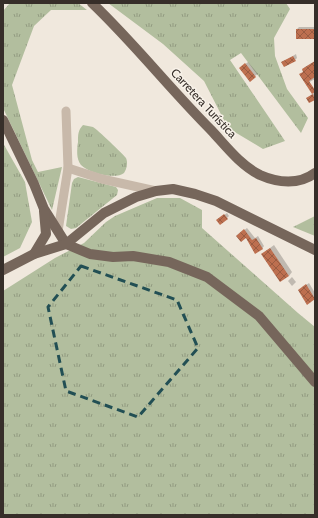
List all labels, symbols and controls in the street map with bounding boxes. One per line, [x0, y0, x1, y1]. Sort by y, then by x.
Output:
street label: Carretera Turística [168, 65, 240, 141]

